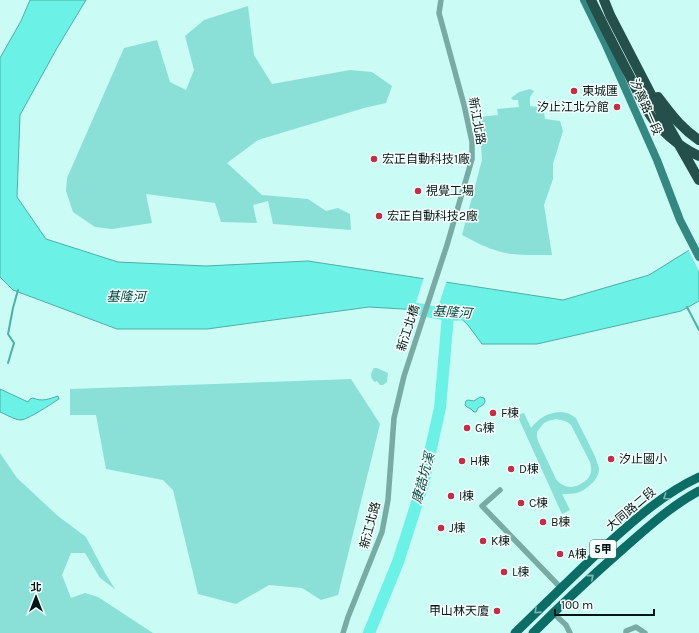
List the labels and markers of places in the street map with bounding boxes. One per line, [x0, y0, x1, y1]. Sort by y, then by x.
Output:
place label: 東城匯 [582, 84, 618, 98]
marker: 東城匯 [569, 86, 579, 96]
place label: 汐止江北分館 [537, 100, 609, 114]
marker: 汐止江北分館 [612, 102, 622, 112]
place label: 宏正自動科技1廠 [382, 152, 470, 166]
marker: 宏正自動科技1廠 [369, 154, 379, 164]
place label: 視覺工場 [426, 184, 474, 198]
marker: 視覺工場 [413, 186, 423, 196]
place label: 宏正自動科技2廠 [387, 209, 478, 223]
marker: 宏正自動科技2廠 [374, 211, 384, 221]
place label: F棟 [501, 406, 519, 420]
marker: F棟 [488, 408, 498, 418]
place label: G棟 [475, 421, 495, 435]
marker: G棟 [462, 423, 472, 433]
place label: 汐止國小 [619, 452, 667, 466]
place label: H棟 [470, 454, 490, 468]
marker: 汐止國小 [606, 454, 616, 464]
marker: H棟 [457, 456, 467, 466]
place label: D棟 [519, 462, 539, 476]
marker: D棟 [506, 464, 516, 474]
place label: I棟 [459, 489, 474, 503]
marker: I棟 [446, 491, 456, 501]
place label: C棟 [529, 496, 548, 510]
marker: C棟 [516, 498, 526, 508]
place label: B棟 [551, 515, 570, 529]
marker: B棟 [538, 517, 548, 527]
place label: J棟 [449, 521, 466, 535]
marker: J棟 [436, 523, 446, 533]
place label: K棟 [491, 534, 510, 548]
marker: K棟 [478, 536, 488, 546]
place label: A棟 [568, 547, 587, 561]
marker: A棟 [555, 549, 565, 559]
place label: L棟 [512, 565, 530, 579]
marker: L棟 [499, 567, 509, 577]
place label: 甲山林天廈 [429, 604, 489, 618]
marker: 甲山林天廈 [492, 606, 502, 616]

